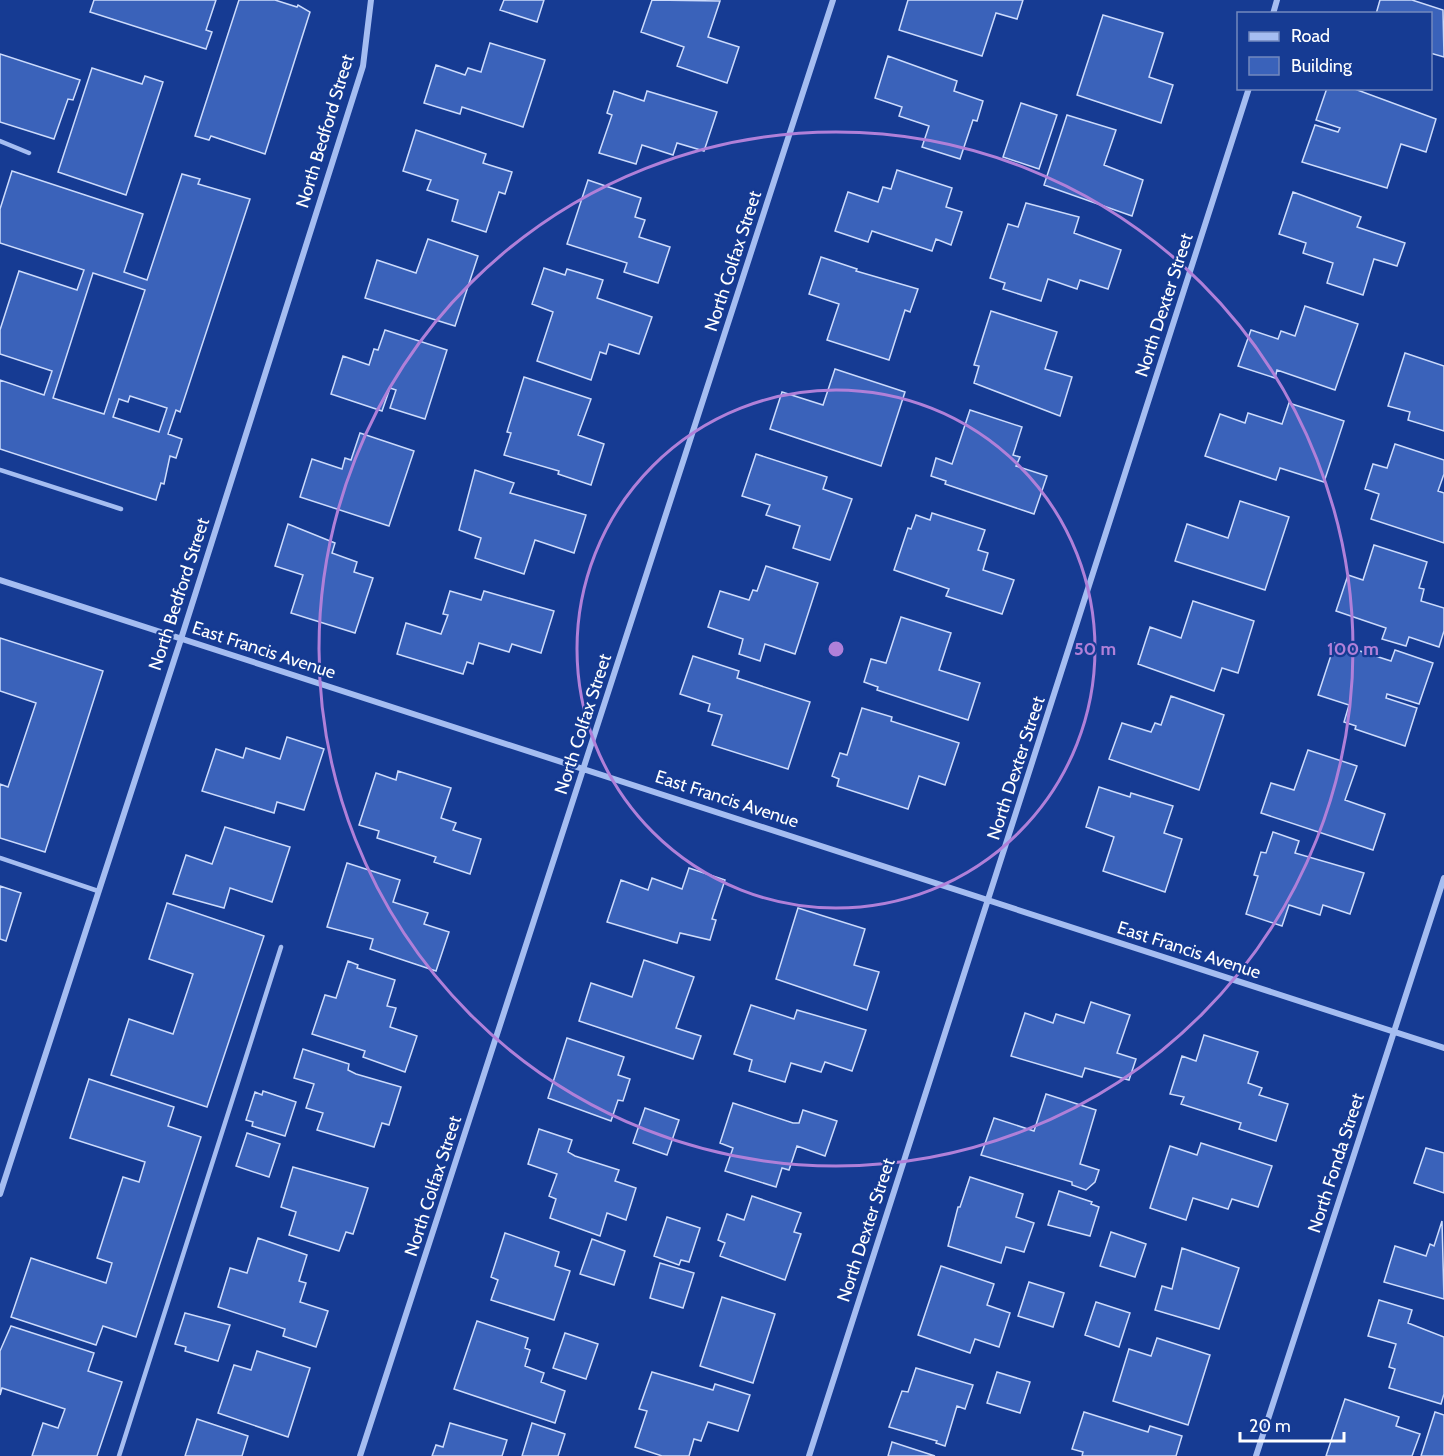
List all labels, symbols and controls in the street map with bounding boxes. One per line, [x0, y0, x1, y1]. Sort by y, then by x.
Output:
legend [1237, 12, 1432, 90]
text: Road [1291, 25, 1330, 47]
street label: North Bedford Street [291, 52, 359, 210]
text: Building [1291, 55, 1353, 77]
street label: North Colfax Street [700, 188, 766, 334]
street label: North Dexter Street [1130, 230, 1198, 380]
street label: North Bedford Street [144, 515, 214, 673]
street label: East Francis Avenue [189, 616, 339, 684]
text: 50 m [1074, 638, 1116, 660]
text: 100 m [1327, 638, 1379, 660]
centre of rings [826, 639, 846, 659]
street label: North Colfax Street [550, 651, 616, 797]
street label: North Dexter Street [982, 693, 1050, 843]
street label: East Francis Avenue [652, 765, 802, 833]
street label: East Francis Avenue [1114, 916, 1264, 984]
street label: North Fonda Street [1303, 1090, 1369, 1236]
street label: North Colfax Street [400, 1113, 466, 1259]
street label: North Dexter Street [832, 1155, 900, 1305]
scale bar [1240, 1405, 1344, 1443]
text: 20 m [1249, 1415, 1291, 1437]

